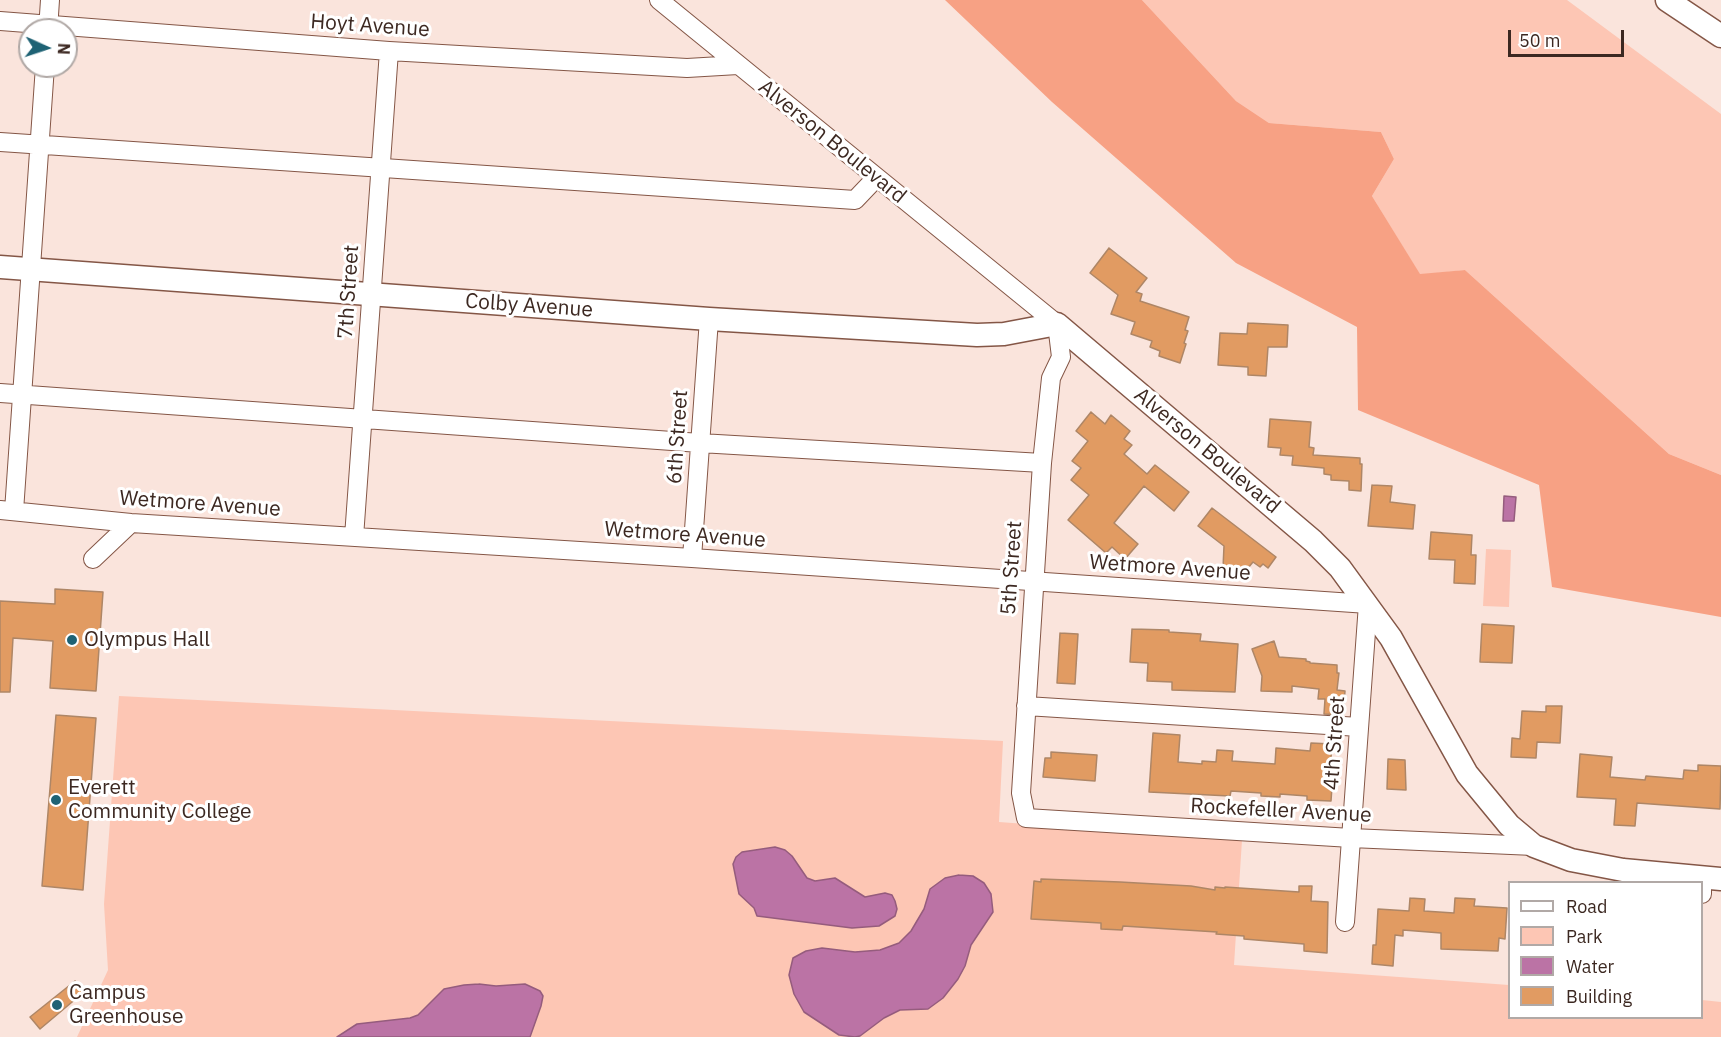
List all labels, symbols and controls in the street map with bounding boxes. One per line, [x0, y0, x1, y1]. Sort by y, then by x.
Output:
street label: Hoyt Avenue [310, 9, 430, 43]
north arrow [18, 18, 78, 78]
scale bar [1511, 18, 1626, 56]
text: 50 m [1519, 29, 1561, 52]
text: N [54, 43, 74, 55]
street label: Alverson Boulevard [753, 75, 911, 209]
street label: 7th Street [333, 244, 365, 340]
street label: Colby Avenue [464, 289, 594, 323]
street label: Alverson Boulevard [1129, 383, 1285, 519]
street label: 6th Street [662, 389, 694, 485]
street label: Wetmore Avenue [119, 486, 281, 522]
street label: Wetmore Avenue [604, 517, 766, 553]
street label: 5th Street [996, 520, 1028, 616]
street label: Wetmore Avenue [1089, 550, 1251, 586]
place label: Olympus Hall [84, 627, 210, 653]
marker: Olympus Hall [65, 633, 79, 647]
street label: 4th Street [1319, 695, 1351, 791]
place label: Everett Community College [68, 775, 252, 825]
marker: Everett Community College [49, 793, 63, 807]
street label: Rockefeller Avenue [1190, 794, 1372, 828]
legend [1508, 881, 1703, 1019]
text: Road [1566, 895, 1607, 918]
text: Park [1566, 925, 1602, 948]
text: Water [1566, 955, 1614, 978]
place label: Campus Greenhouse [69, 980, 184, 1030]
text: Building [1566, 985, 1632, 1008]
marker: Campus Greenhouse [50, 998, 64, 1012]

